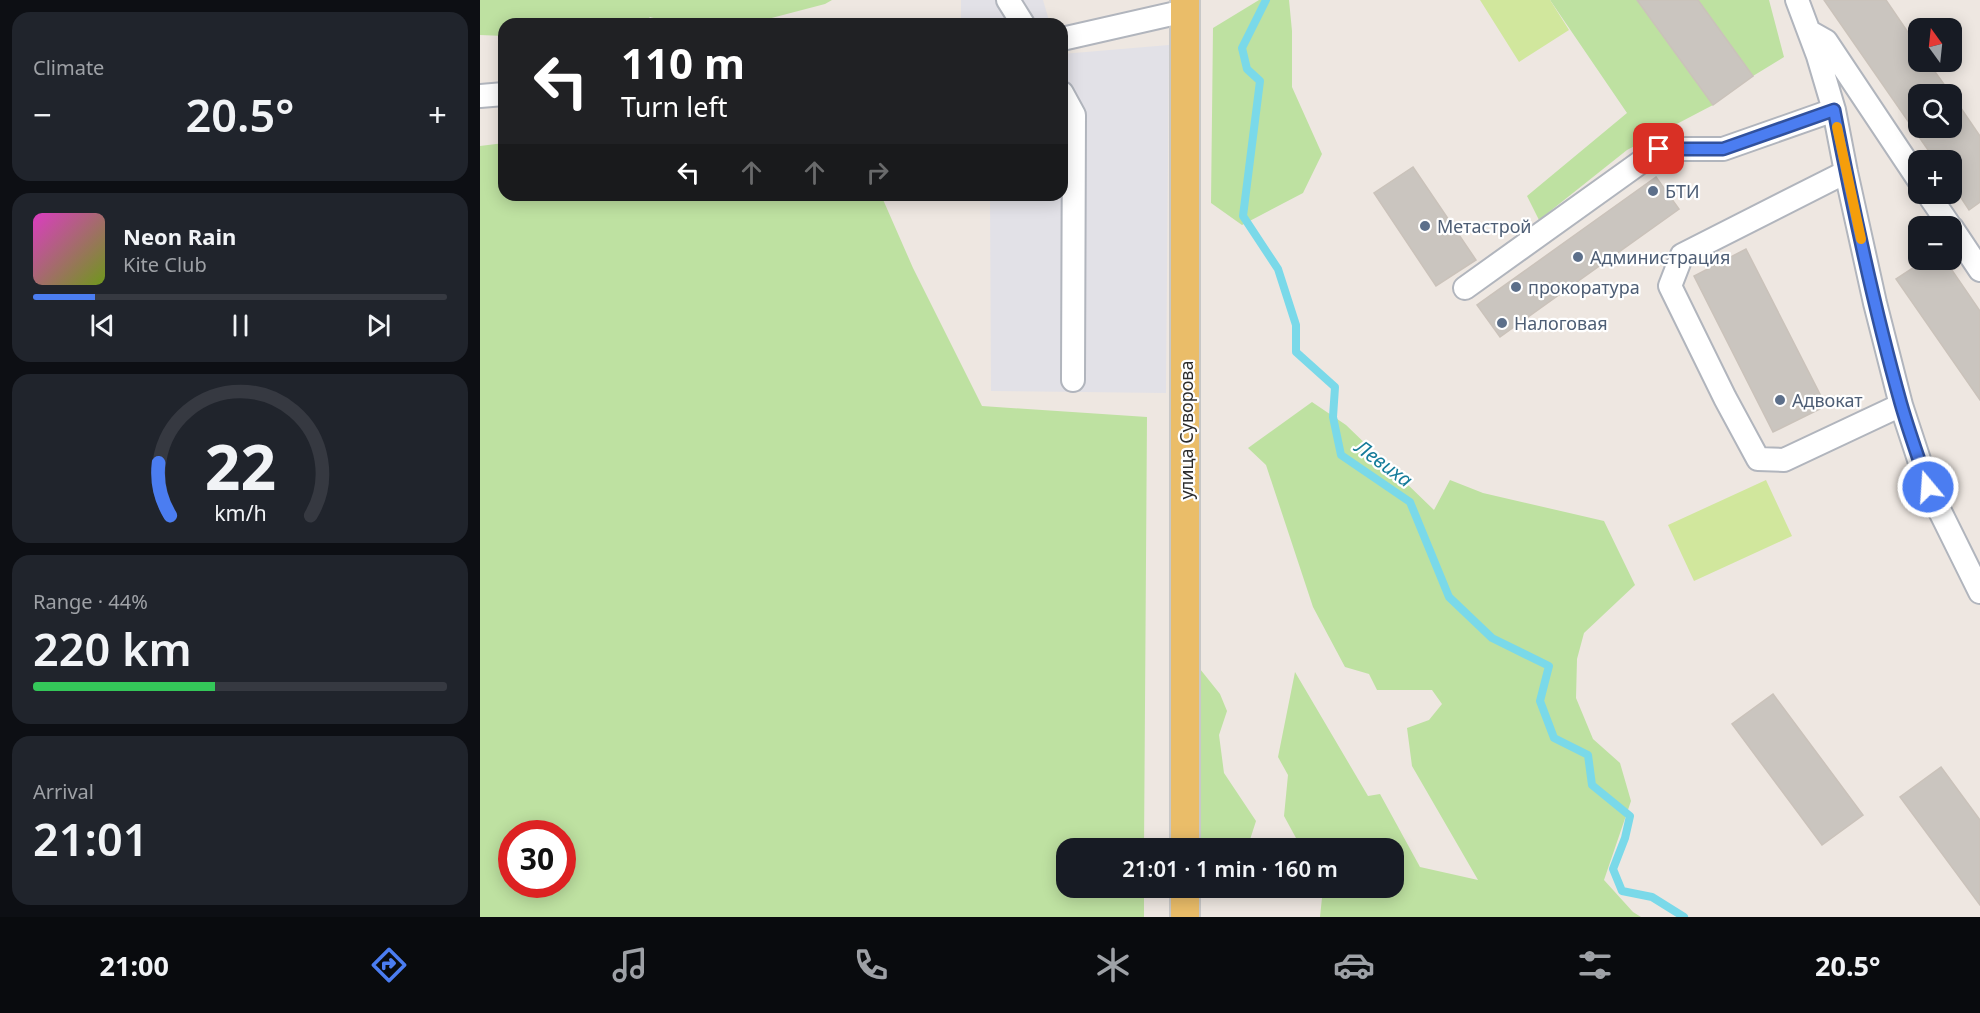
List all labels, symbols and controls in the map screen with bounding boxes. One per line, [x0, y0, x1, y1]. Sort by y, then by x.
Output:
north arrow [1908, 18, 1962, 72]
map controls [1908, 18, 1962, 270]
text: 110 m [621, 34, 745, 91]
icon: left [522, 42, 600, 120]
text: Climate [33, 54, 104, 81]
text: 20.5° [186, 84, 294, 145]
button: search [1908, 84, 1962, 138]
text: Turn left [621, 88, 727, 125]
text: − [33, 92, 52, 137]
text: + [428, 92, 447, 137]
pin [1633, 123, 1684, 174]
icon: arrive [1642, 132, 1675, 165]
button: + [1908, 150, 1962, 204]
icon: left [672, 156, 705, 189]
icon: ahead [735, 156, 768, 189]
icon: ahead [798, 156, 831, 189]
icon: right [861, 156, 894, 189]
place label: БТИ [1665, 179, 1700, 203]
marker: БТИ [1646, 184, 1660, 198]
place label: Метастрой [1437, 214, 1532, 238]
button: − [1908, 216, 1962, 270]
marker: Метастрой [1418, 219, 1432, 233]
text: Neon Rain [123, 221, 236, 251]
place label: Администрация [1590, 245, 1730, 269]
marker: Администрация [1571, 250, 1585, 264]
text: Kite Club [123, 251, 207, 278]
place label: прокоратура [1528, 275, 1640, 299]
marker: прокоратура [1509, 280, 1523, 294]
icon: previous [86, 309, 119, 342]
icon: pause [224, 309, 257, 342]
icon: next [362, 309, 395, 342]
place label: Налоговая [1514, 311, 1608, 335]
marker: Налоговая [1495, 316, 1509, 330]
street label: улица Суворова [1174, 360, 1198, 500]
place label: Адвокат [1792, 388, 1863, 412]
marker: Адвокат [1773, 393, 1787, 407]
text: 22 [204, 423, 276, 508]
water label: Левиха [1349, 432, 1418, 493]
position arrow [1896, 455, 1960, 519]
text: km/h [214, 498, 266, 527]
text: Range · 44% [33, 588, 148, 615]
text: 220 km [33, 618, 192, 679]
text: Arrival [33, 778, 94, 805]
text: 21:01 [33, 808, 148, 869]
speed limit sign: 30 [498, 820, 576, 898]
text: 21:01 · 1 min · 160 m [1122, 853, 1338, 883]
icon: directions [368, 944, 410, 986]
icon: music [609, 944, 651, 986]
icon: phone [850, 944, 892, 986]
icon: climate [1092, 944, 1134, 986]
icon: car [1333, 944, 1375, 986]
icon: filters [1574, 944, 1616, 986]
text: 21:00 [100, 947, 169, 984]
text: 20.5° [1815, 947, 1880, 984]

